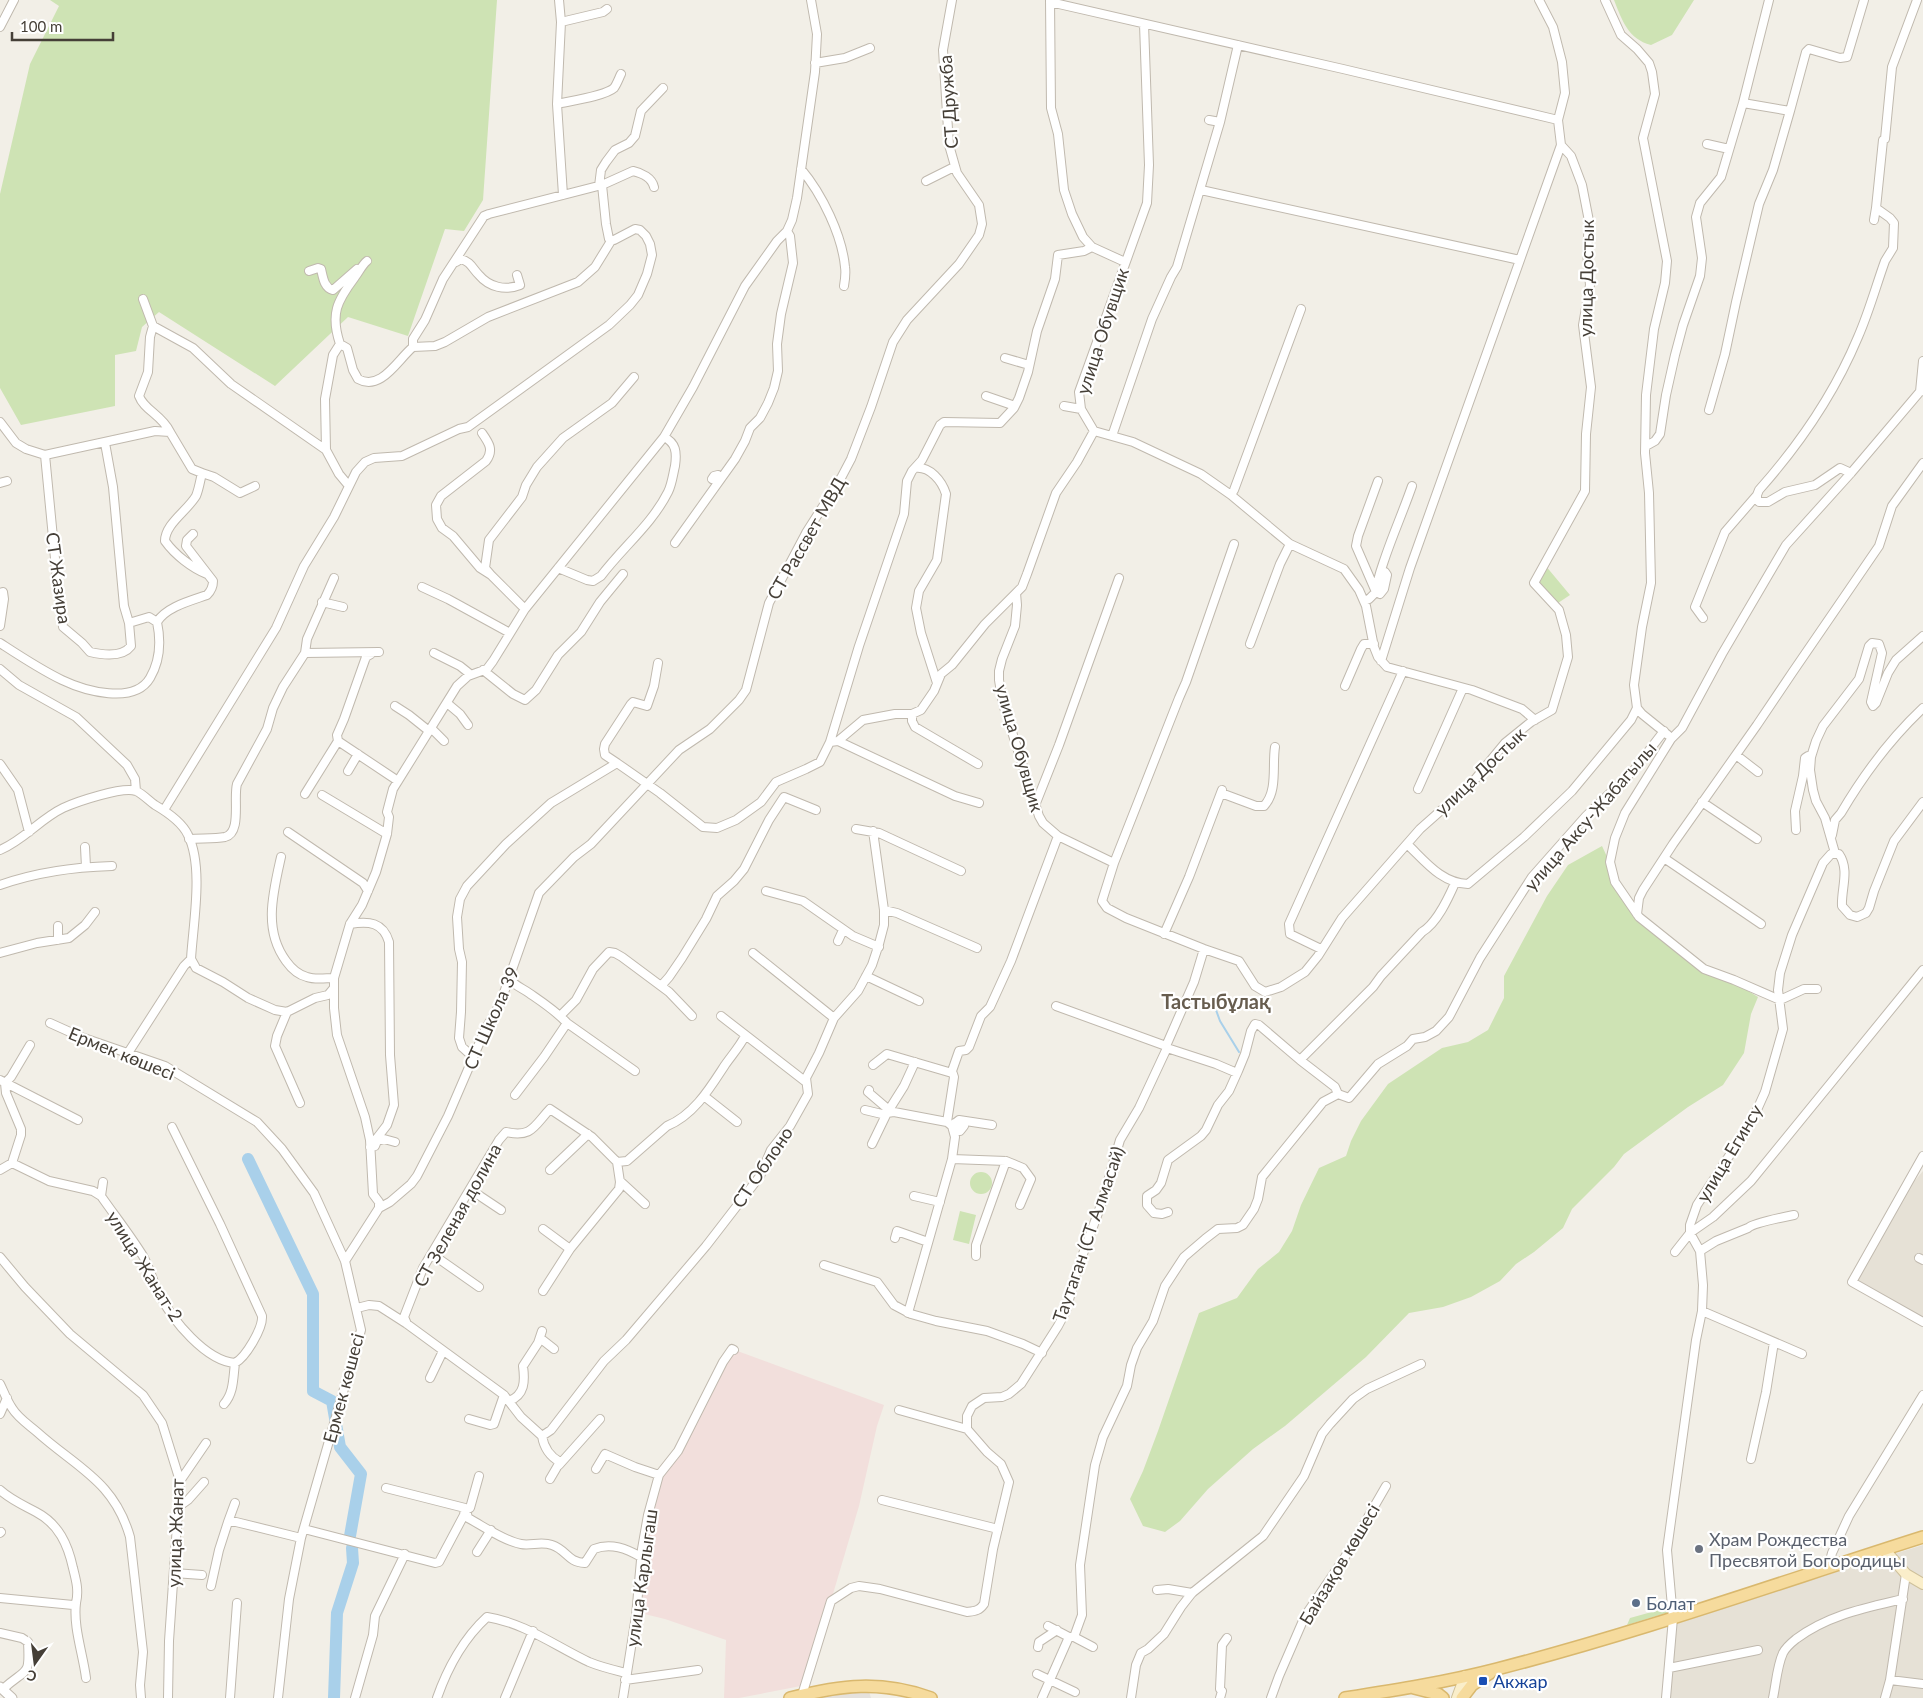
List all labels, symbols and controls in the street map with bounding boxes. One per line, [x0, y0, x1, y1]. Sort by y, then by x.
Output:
scale bar [12, 10, 114, 42]
text: 100 m [20, 17, 62, 35]
street label: СТ Дружба [934, 54, 962, 150]
street label: улица Достык [1574, 218, 1598, 337]
street label: улица Обувщик [1071, 264, 1133, 397]
street label: СТ Рассвет МВД [762, 473, 850, 603]
street label: СТ Жазира [42, 531, 76, 625]
street label: улица Обувщик [991, 682, 1049, 815]
street label: улица Достык [1430, 722, 1530, 820]
street label: улица Аксу-Жабагылы [1519, 737, 1661, 895]
street label: СТ Школа 39 [459, 963, 523, 1073]
district label: Тастыбұлақ [1161, 989, 1271, 1013]
street label: Ермек көшесі [66, 1022, 178, 1084]
street label: улица Егинсу [1691, 1100, 1767, 1206]
street label: СТ Облоно [727, 1122, 797, 1212]
street label: СТ Зеленая долина [408, 1139, 506, 1291]
street label: Таутаган (СТ Алмасай) [1048, 1143, 1128, 1325]
street label: улица Жанат-2 [102, 1207, 188, 1325]
street label: Ермек көшесі [318, 1331, 368, 1445]
street label: улица Жанат [162, 1478, 188, 1588]
street label: Байзақов көшесі [1294, 1499, 1384, 1629]
street label: улица Карлыгаш [620, 1508, 662, 1648]
place label: Храм Рождества Пресвятой Богородицы [1709, 1528, 1906, 1571]
marker: Храм Рождества Пресвятой Богородицы [1693, 1543, 1705, 1555]
place label: Болат [1646, 1592, 1695, 1614]
marker: Болат [1630, 1597, 1642, 1609]
north arrow [10, 1638, 60, 1688]
text: С [24, 1667, 38, 1685]
place label: Акжар [1493, 1670, 1548, 1692]
marker: Акжар [1477, 1675, 1489, 1687]

